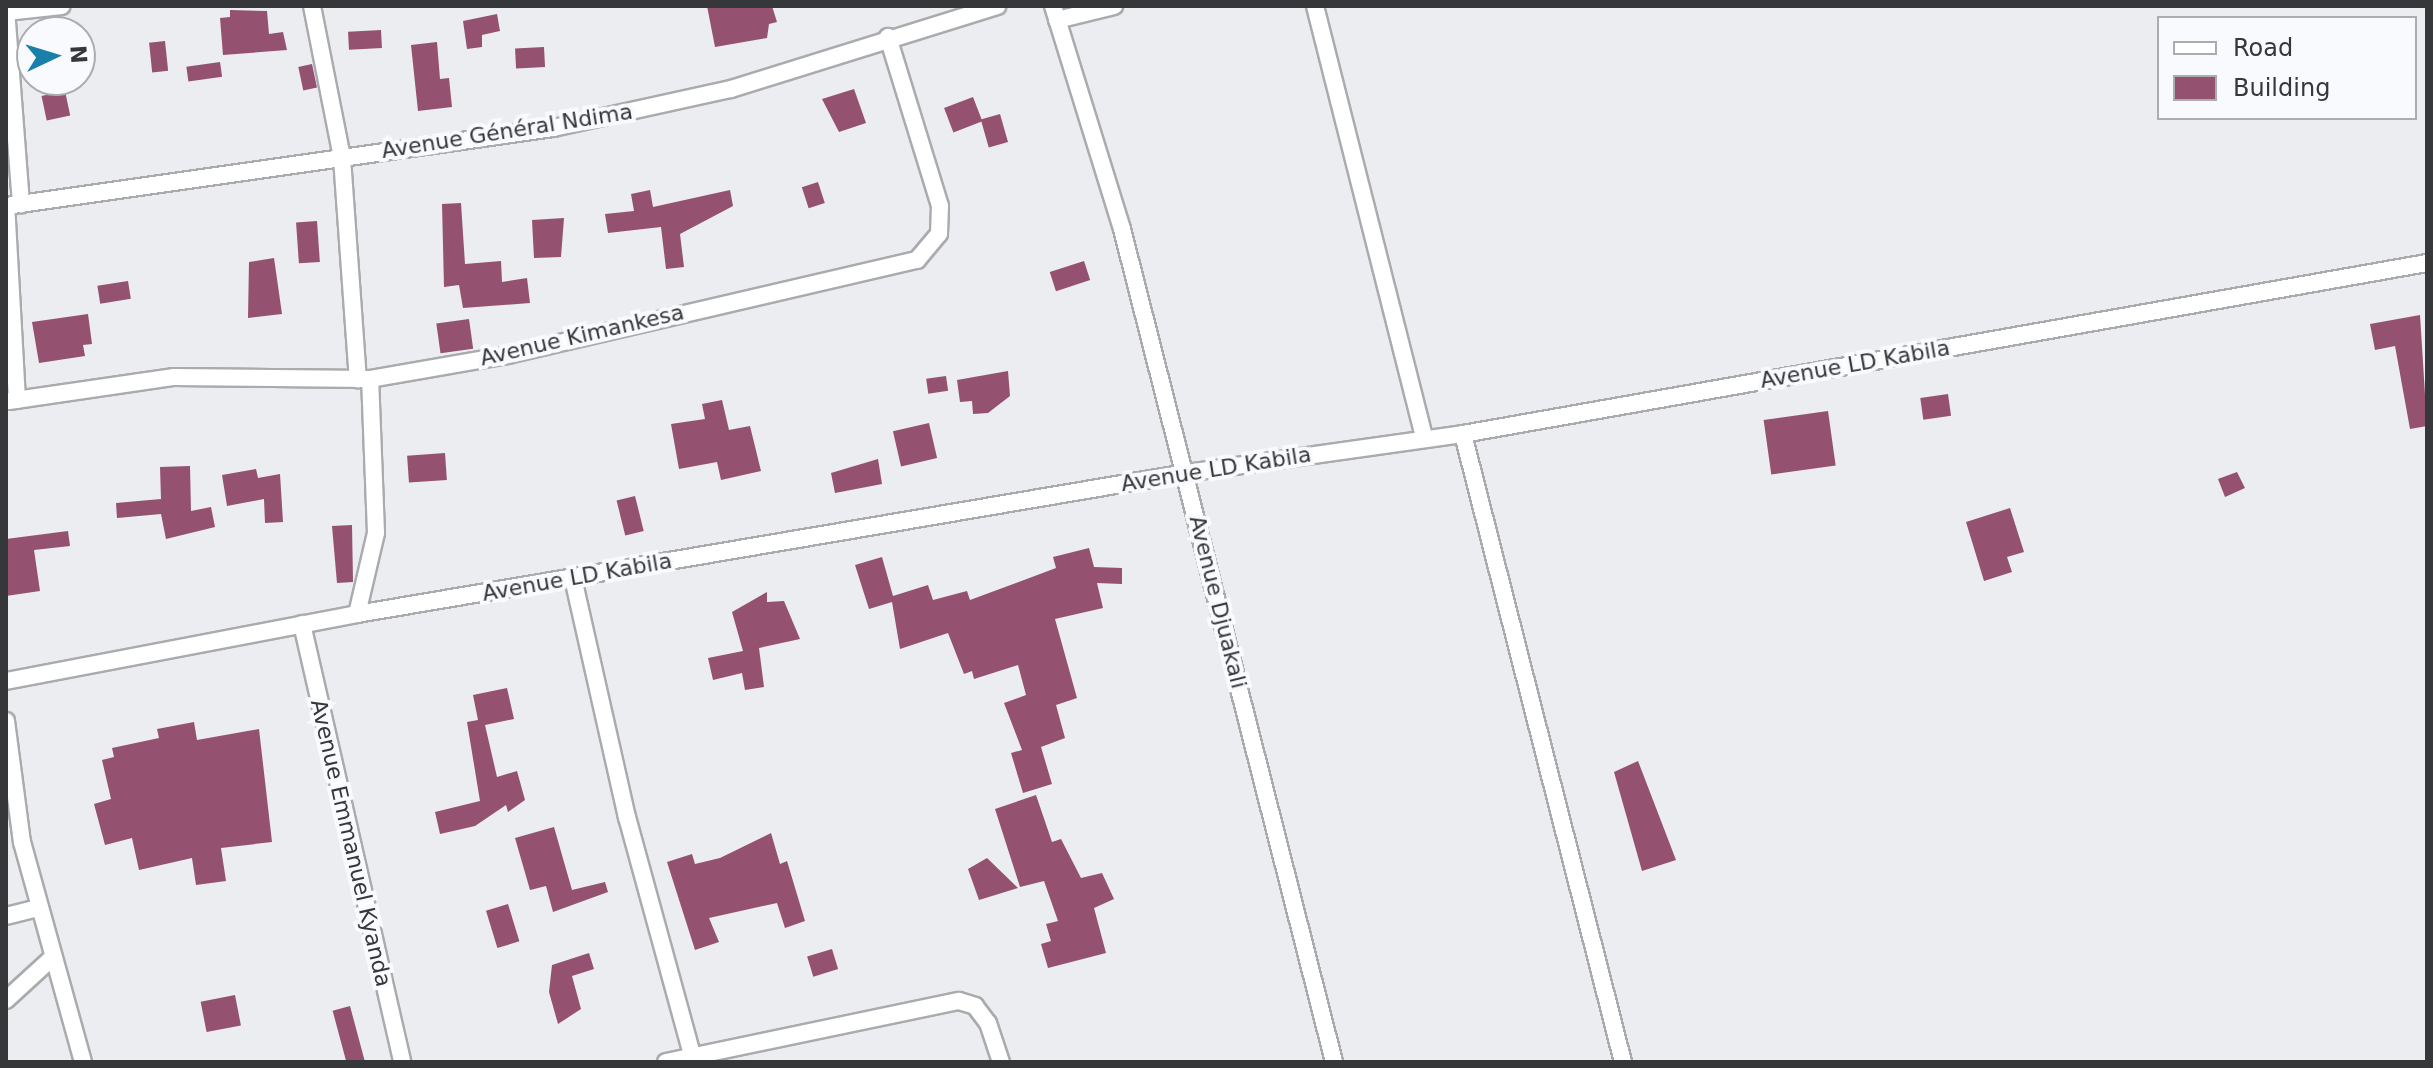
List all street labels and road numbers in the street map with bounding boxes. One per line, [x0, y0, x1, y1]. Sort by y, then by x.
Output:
street label: Avenue Général Ndima [380, 98, 634, 164]
street label: Avenue Kimankesa [477, 299, 687, 371]
street label: Avenue LD Kabila [1758, 334, 1952, 394]
street label: Avenue LD Kabila [1119, 441, 1313, 497]
street label: Avenue Djuakali [1184, 513, 1252, 691]
street label: Avenue LD Kabila [480, 547, 674, 607]
street label: Avenue Emmanuel Kyanda [305, 697, 397, 989]

